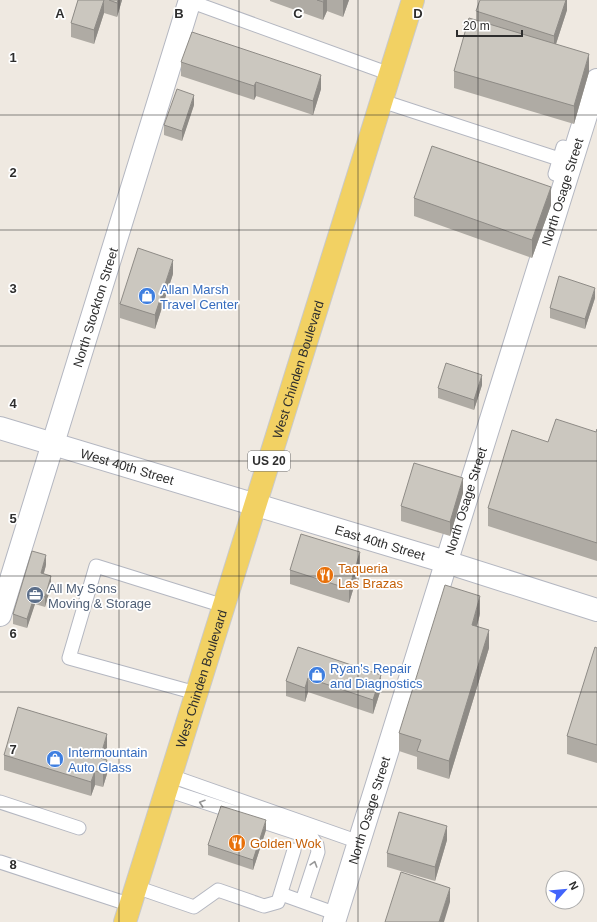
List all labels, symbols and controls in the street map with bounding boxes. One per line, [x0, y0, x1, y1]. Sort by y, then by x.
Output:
text: A [55, 6, 65, 21]
text: B [174, 6, 184, 21]
text: C [293, 6, 303, 21]
text: D [413, 6, 423, 21]
scale bar [457, 12, 522, 38]
text: 20 m [463, 19, 490, 33]
text: 1 [9, 50, 17, 65]
street label: North Osage Street [539, 136, 587, 248]
text: 2 [9, 165, 17, 180]
street label: North Stockton Street [70, 245, 121, 369]
text: 3 [9, 281, 17, 296]
place label: Allan Marsh Travel Center [160, 282, 239, 312]
shop icon: Allan Marsh Travel Center [137, 286, 157, 306]
street label: West Chinden Boulevard [270, 299, 327, 440]
text: 4 [9, 396, 17, 411]
street label: North Osage Street [442, 445, 490, 557]
street label: West 40th Street [79, 446, 176, 488]
road number: US 20 [248, 451, 290, 471]
text: 5 [9, 511, 17, 526]
street label: East 40th Street [333, 522, 427, 563]
place label: Taqueria Las Brazas [338, 561, 404, 591]
restaurant icon: Taqueria Las Brazas [315, 565, 335, 585]
place label: All My Sons Moving & Storage [48, 581, 151, 611]
office icon: All My Sons Moving & Storage [25, 585, 45, 605]
street label: West Chinden Boulevard [173, 608, 230, 750]
text: 6 [9, 626, 17, 641]
place label: Ryan's Repair and Diagnostics [330, 661, 423, 691]
shop icon: Ryan's Repair and Diagnostics [307, 665, 327, 685]
text: 7 [9, 742, 17, 757]
place label: Intermountain Auto Glass [68, 745, 148, 775]
shop icon: Intermountain Auto Glass [45, 749, 65, 769]
street label: North Osage Street [345, 754, 393, 866]
one-way arrow [198, 799, 205, 807]
restaurant icon: Golden Wok [227, 833, 247, 853]
place label: Golden Wok [250, 836, 322, 851]
text: 8 [9, 857, 17, 872]
one-way arrow [309, 861, 318, 868]
north arrow [545, 870, 585, 910]
text: N [567, 879, 581, 892]

